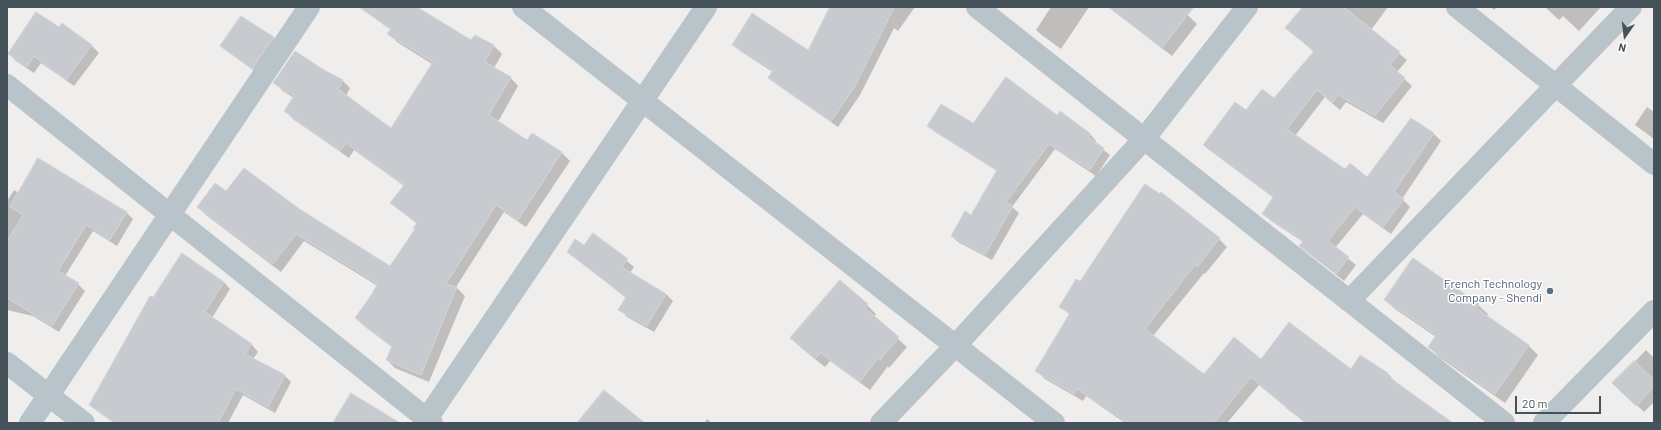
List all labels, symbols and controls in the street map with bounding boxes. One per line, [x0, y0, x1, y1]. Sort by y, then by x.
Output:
north arrow [1605, 16, 1645, 56]
text: N [1617, 41, 1627, 55]
place label: French Technology Company - Shendi [1444, 277, 1542, 305]
marker: French Technology Company - Shendi [1545, 286, 1555, 296]
scale bar [1517, 388, 1603, 414]
text: 20 m [1522, 396, 1548, 410]

